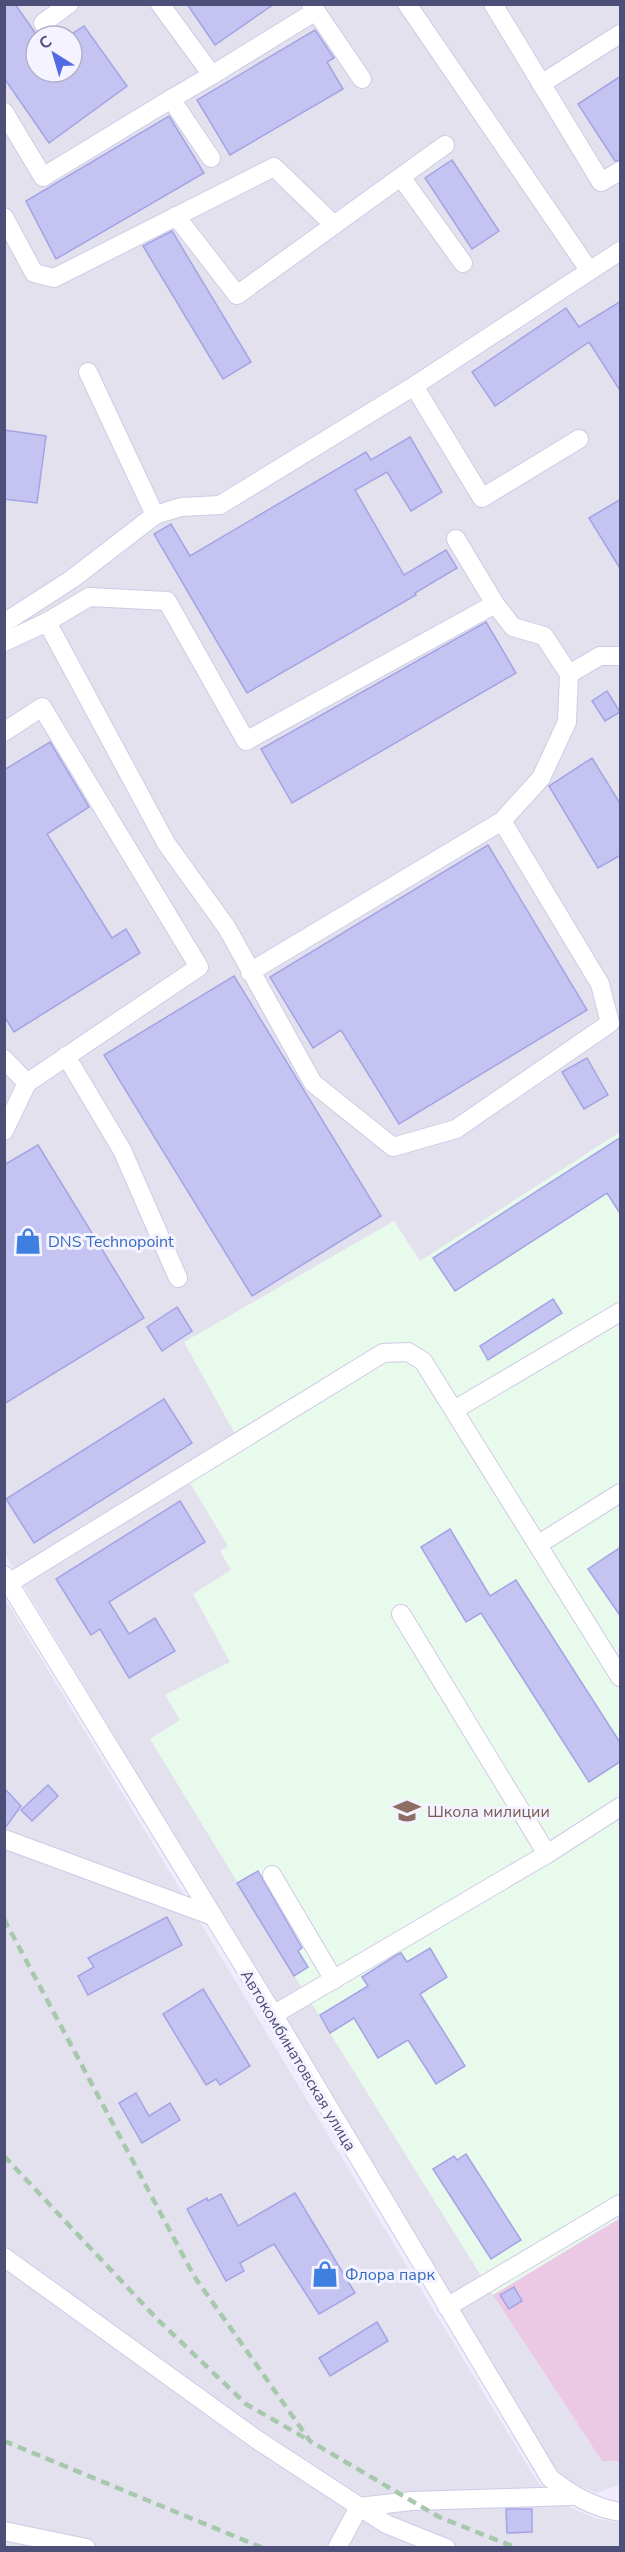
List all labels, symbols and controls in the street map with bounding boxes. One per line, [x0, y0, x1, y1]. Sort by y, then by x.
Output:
north arrow [24, 24, 84, 84]
text: С [35, 31, 57, 55]
shop icon: DNS Technopoint [13, 1226, 43, 1256]
place label: DNS Technopoint [48, 1231, 174, 1253]
school or university icon: Школа милиции [392, 1796, 422, 1826]
place label: Школа милиции [427, 1801, 550, 1823]
street label: Автокомбинатовская улица [235, 1966, 361, 2155]
shop icon: Флора парк [310, 2259, 340, 2289]
place label: Флора парк [345, 2264, 435, 2286]

